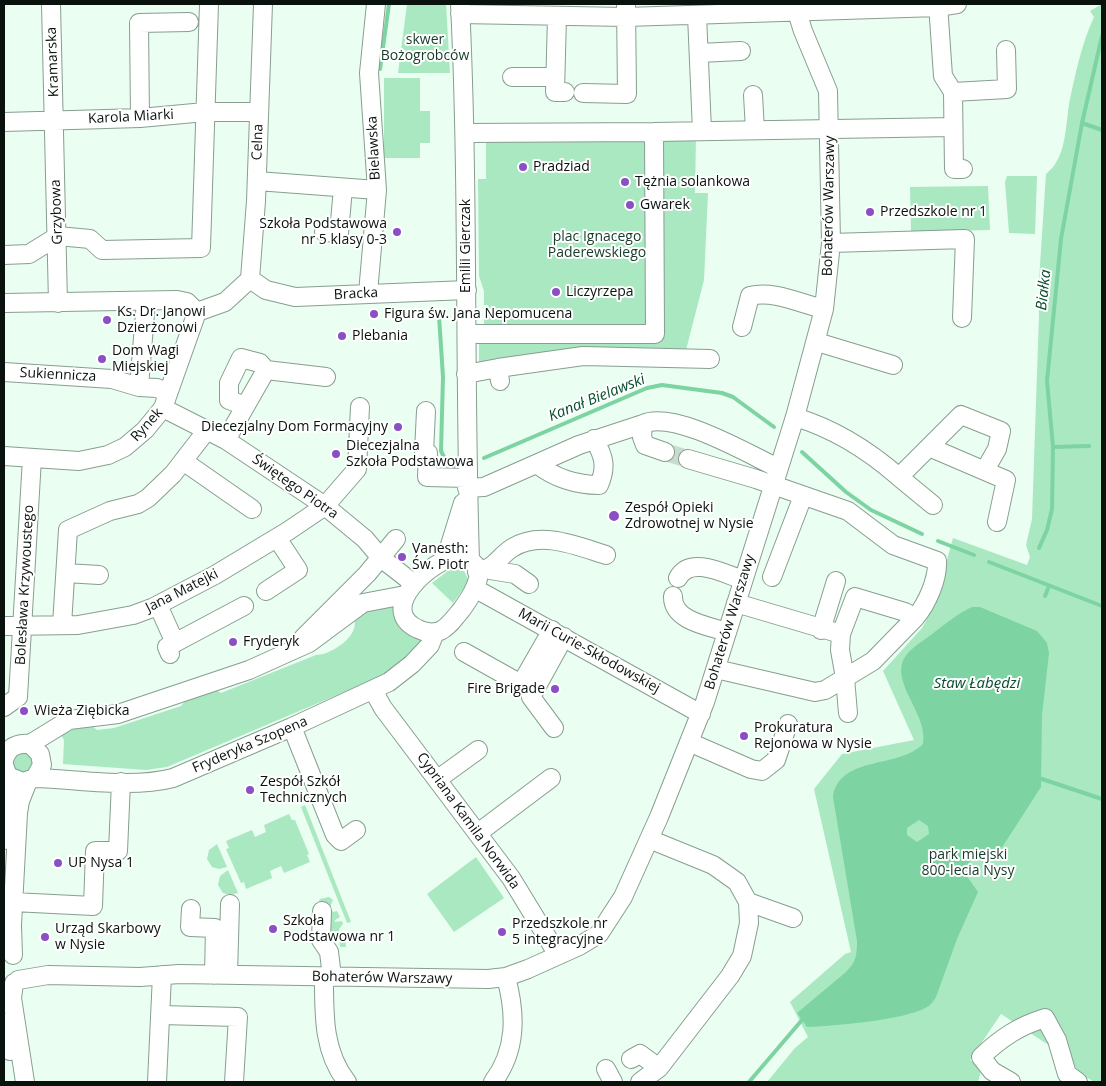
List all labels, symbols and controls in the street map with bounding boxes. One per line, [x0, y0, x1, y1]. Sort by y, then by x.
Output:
street label: Kramarska [43, 27, 63, 97]
park label: skwer Bożogrobców [381, 32, 469, 64]
street label: Karola Miarki [88, 106, 174, 128]
street label: Bielawska [364, 115, 384, 181]
street label: Celna [249, 123, 267, 161]
street label: Bohaterów Warszawy [819, 136, 839, 276]
place label: Pradziad [533, 159, 590, 175]
marker: Pradziad [517, 161, 529, 173]
place label: Tężnia solankowa [635, 174, 750, 190]
marker: Tężnia solankowa [619, 176, 631, 188]
street label: Grzybowa [47, 179, 67, 245]
place label: Gwarek [640, 197, 690, 213]
street label: Emilii Gierczak [458, 199, 474, 293]
marker: Gwarek [624, 199, 636, 211]
place label: Przedszkole nr 1 [880, 204, 987, 220]
marker: Przedszkole nr 1 [864, 206, 876, 218]
place label: Szkoła Podstawowa nr 5 klasy 0-3 [259, 216, 387, 248]
marker: Szkoła Podstawowa nr 5 klasy 0-3 [391, 226, 403, 238]
park label: plac Ignacego Paderewskiego [548, 229, 646, 262]
water label: Białka [1033, 269, 1055, 311]
street label: Bracka [333, 284, 379, 304]
place label: Liczyrzepa [566, 284, 634, 300]
marker: Liczyrzepa [550, 286, 562, 298]
place label: Ks. Dr. Janowi Dzierżonowi [117, 304, 206, 336]
place label: Figura św. Jana Nepomucena [384, 306, 572, 322]
marker: Figura św. Jana Nepomucena [368, 308, 380, 320]
marker: Ks. Dr. Janowi Dzierżonowi [101, 314, 113, 326]
place label: Plebania [352, 328, 408, 344]
marker: Plebania [336, 330, 348, 342]
place label: Dom Wagi Miejskiej [112, 343, 179, 376]
marker: Dom Wagi Miejskiej [96, 353, 108, 365]
street label: Sukiennicza [19, 365, 97, 385]
water label: Kanał Bielawski [546, 370, 648, 426]
street label: Rynek [128, 405, 166, 445]
place label: Diecezjalny Dom Formacyjny [201, 419, 388, 435]
marker: Diecezjalny Dom Formacyjny [392, 421, 404, 433]
place label: Diecezjalna Szkoła Podstawowa [346, 438, 474, 471]
marker: Diecezjalna Szkoła Podstawowa [330, 448, 342, 460]
street label: Świętego Piotra [249, 451, 341, 523]
place label: Zespół Opieki Zdrowotnej w Nysie [625, 500, 754, 532]
street label: Bolesława Krzywoustego [12, 504, 38, 666]
marker: Zespół Opieki Zdrowotnej w Nysie [607, 509, 621, 523]
place label: Vanesth: Św. Piotr [412, 541, 469, 574]
marker: Vanesth: Św. Piotr [396, 551, 408, 563]
street label: Bohaterów Warszawy [701, 552, 759, 692]
street label: Jana Matejki [143, 566, 221, 616]
street label: Marii Curie-Skłodowskiej [515, 605, 663, 697]
place label: Fryderyk [243, 634, 299, 650]
marker: Fryderyk [227, 636, 239, 648]
water label: Staw Łabędzi [934, 675, 1020, 693]
place label: Fire Brigade [467, 681, 545, 697]
marker: Fire Brigade [549, 683, 561, 695]
place label: Wieża Ziębicka [34, 703, 130, 719]
marker: Wieża Ziębicka [18, 705, 30, 717]
street label: Fryderyka Szopena [190, 713, 310, 777]
place label: Prokuratura Rejonowa w Nysie [754, 720, 872, 752]
marker: Prokuratura Rejonowa w Nysie [738, 730, 750, 742]
street label: Cypriana Kamila Norwida [413, 749, 523, 893]
place label: Zespół Szkół Technicznych [260, 774, 347, 806]
marker: Zespół Szkół Technicznych [244, 784, 256, 796]
park label: park miejski 800-lecia Nysy [922, 847, 1014, 880]
place label: UP Nysa 1 [68, 855, 134, 871]
marker: UP Nysa 1 [52, 857, 64, 869]
place label: Szkoła Podstawowa nr 1 [283, 913, 395, 946]
place label: Przedszkole nr 5 integracyjne [512, 916, 607, 949]
place label: Urząd Skarbowy w Nysie [55, 921, 161, 954]
marker: Szkoła Podstawowa nr 1 [267, 923, 279, 935]
marker: Przedszkole nr 5 integracyjne [496, 926, 508, 938]
marker: Urząd Skarbowy w Nysie [39, 931, 51, 943]
street label: Bohaterów Warszawy [312, 968, 452, 988]

